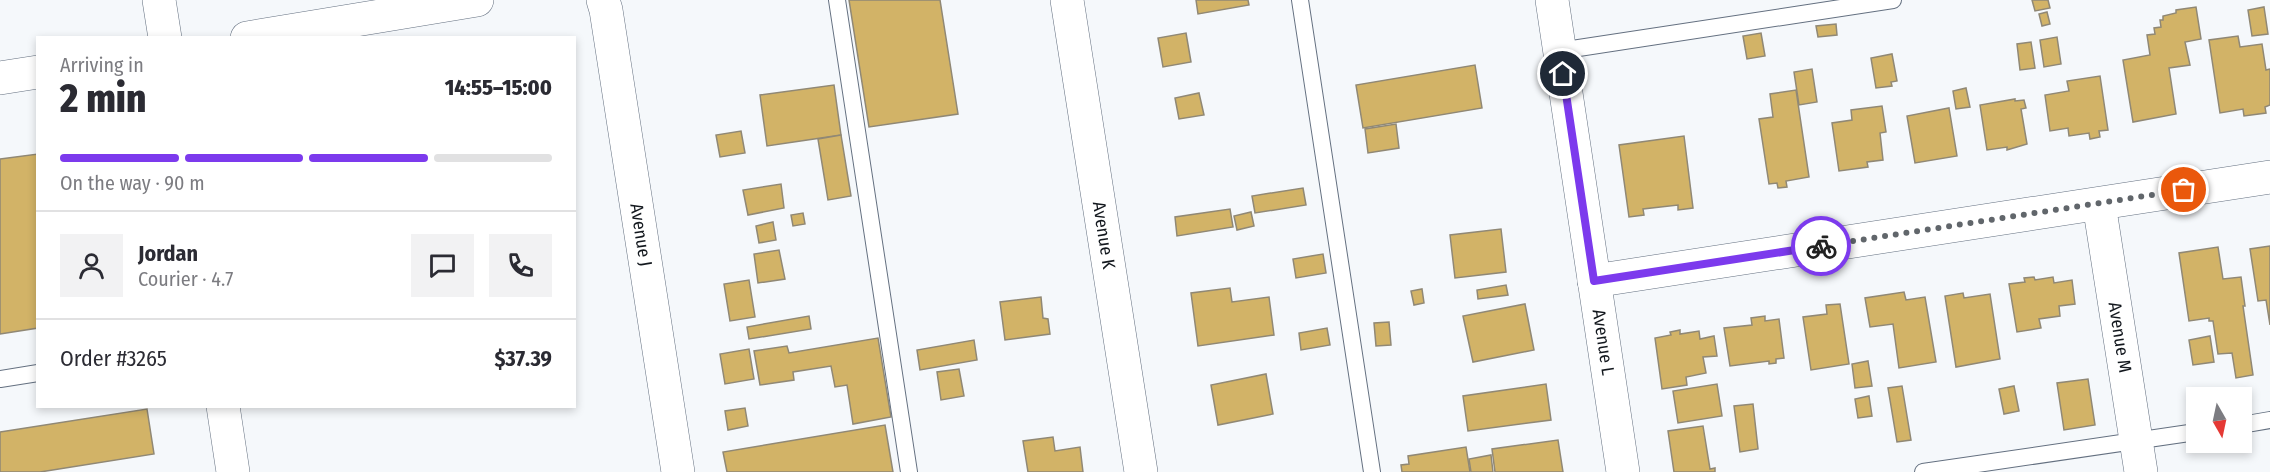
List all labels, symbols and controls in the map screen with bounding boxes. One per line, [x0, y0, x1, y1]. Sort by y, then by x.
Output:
pin [1537, 48, 1588, 99]
text: Arriving in [60, 53, 144, 77]
icon: home [1546, 57, 1579, 90]
text: 14:55–15:00 [445, 74, 552, 101]
text: 2 min [60, 76, 146, 122]
pin [2158, 164, 2209, 215]
text: On the way · 90 m [60, 171, 205, 195]
icon: bag [2167, 173, 2200, 206]
street label: Avenue K [1088, 200, 1120, 271]
street label: Avenue J [625, 202, 657, 268]
courier [1791, 216, 1851, 276]
icon: bike [1805, 230, 1838, 263]
button: person [60, 234, 123, 297]
button: chat [411, 234, 474, 297]
button: phone [489, 234, 552, 297]
text: Jordan [138, 240, 198, 267]
text: Courier · 4.7 [138, 267, 233, 291]
street label: Avenue M [2104, 300, 2136, 374]
street label: Avenue L [1588, 308, 1619, 377]
text: Order #3265 [60, 345, 167, 372]
text: $37.39 [494, 345, 552, 372]
north arrow [2186, 387, 2252, 453]
map controls [2186, 387, 2252, 453]

